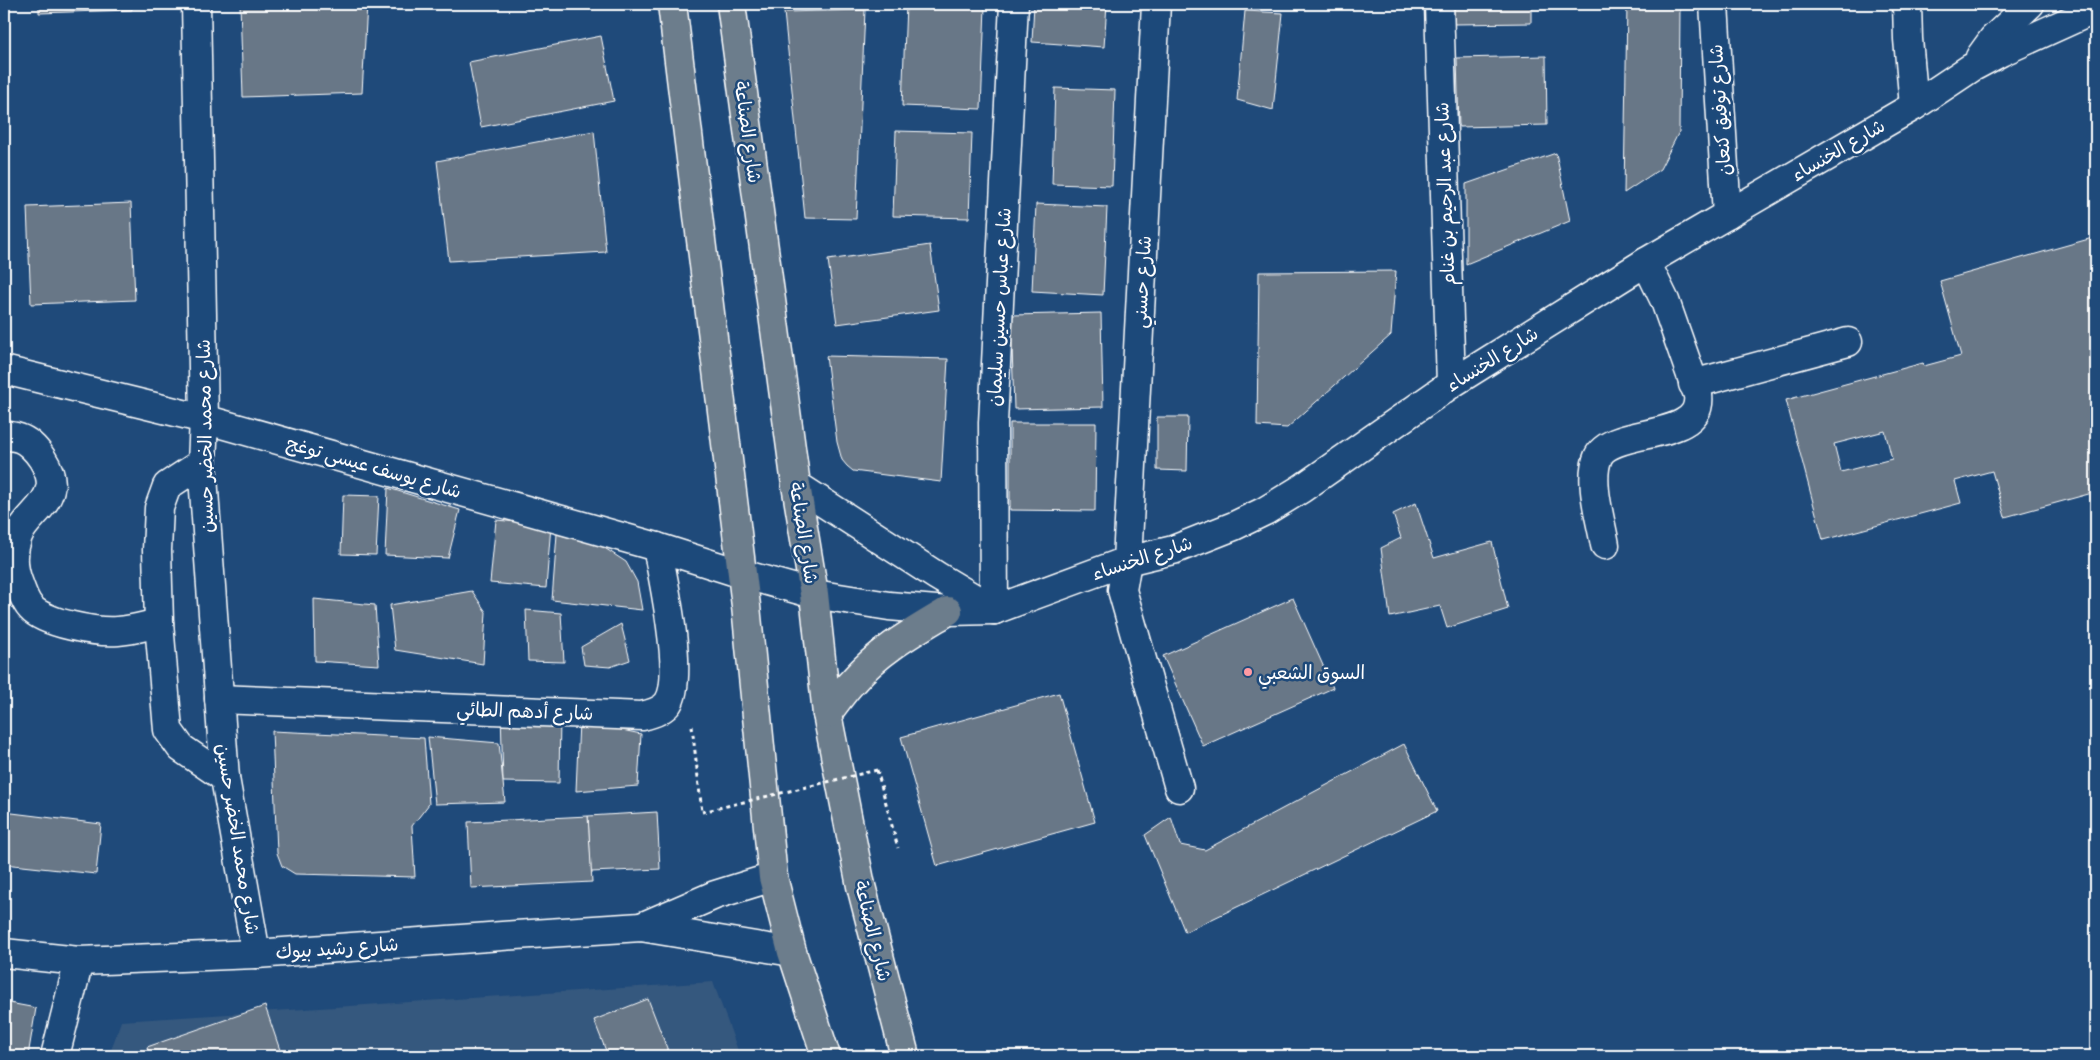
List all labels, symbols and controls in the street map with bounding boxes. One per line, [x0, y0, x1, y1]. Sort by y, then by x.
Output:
street label: شارع توفيق كنعان [1704, 43, 1738, 177]
street label: شارع الصناعة [727, 79, 767, 185]
street label: شارع عبد الرحيم بن غنام [1430, 102, 1463, 286]
street label: شارع الخنساء [1787, 114, 1890, 188]
street label: شارع عباس حسين سليمان [982, 207, 1018, 407]
street label: شارع حسني [1128, 235, 1161, 329]
street label: شارع الخنساء [1442, 322, 1544, 398]
street label: شارع محمد الخضر حسين [192, 339, 220, 533]
street label: شارع يوسف عيسى توغج [283, 431, 464, 505]
street label: شارع الصناعة [783, 480, 823, 586]
street label: شارع الخنساء [1089, 531, 1196, 587]
place label: السوق الشعبي [1258, 661, 1365, 689]
marker: السوق الشعبي [1242, 666, 1254, 678]
street label: شارع أدهم الطائي [456, 697, 594, 730]
street label: شارع محمد الخضر حسين [210, 742, 264, 937]
street label: شارع الصناعة [847, 878, 897, 984]
street label: شارع رشيد بيوك [275, 932, 399, 966]

